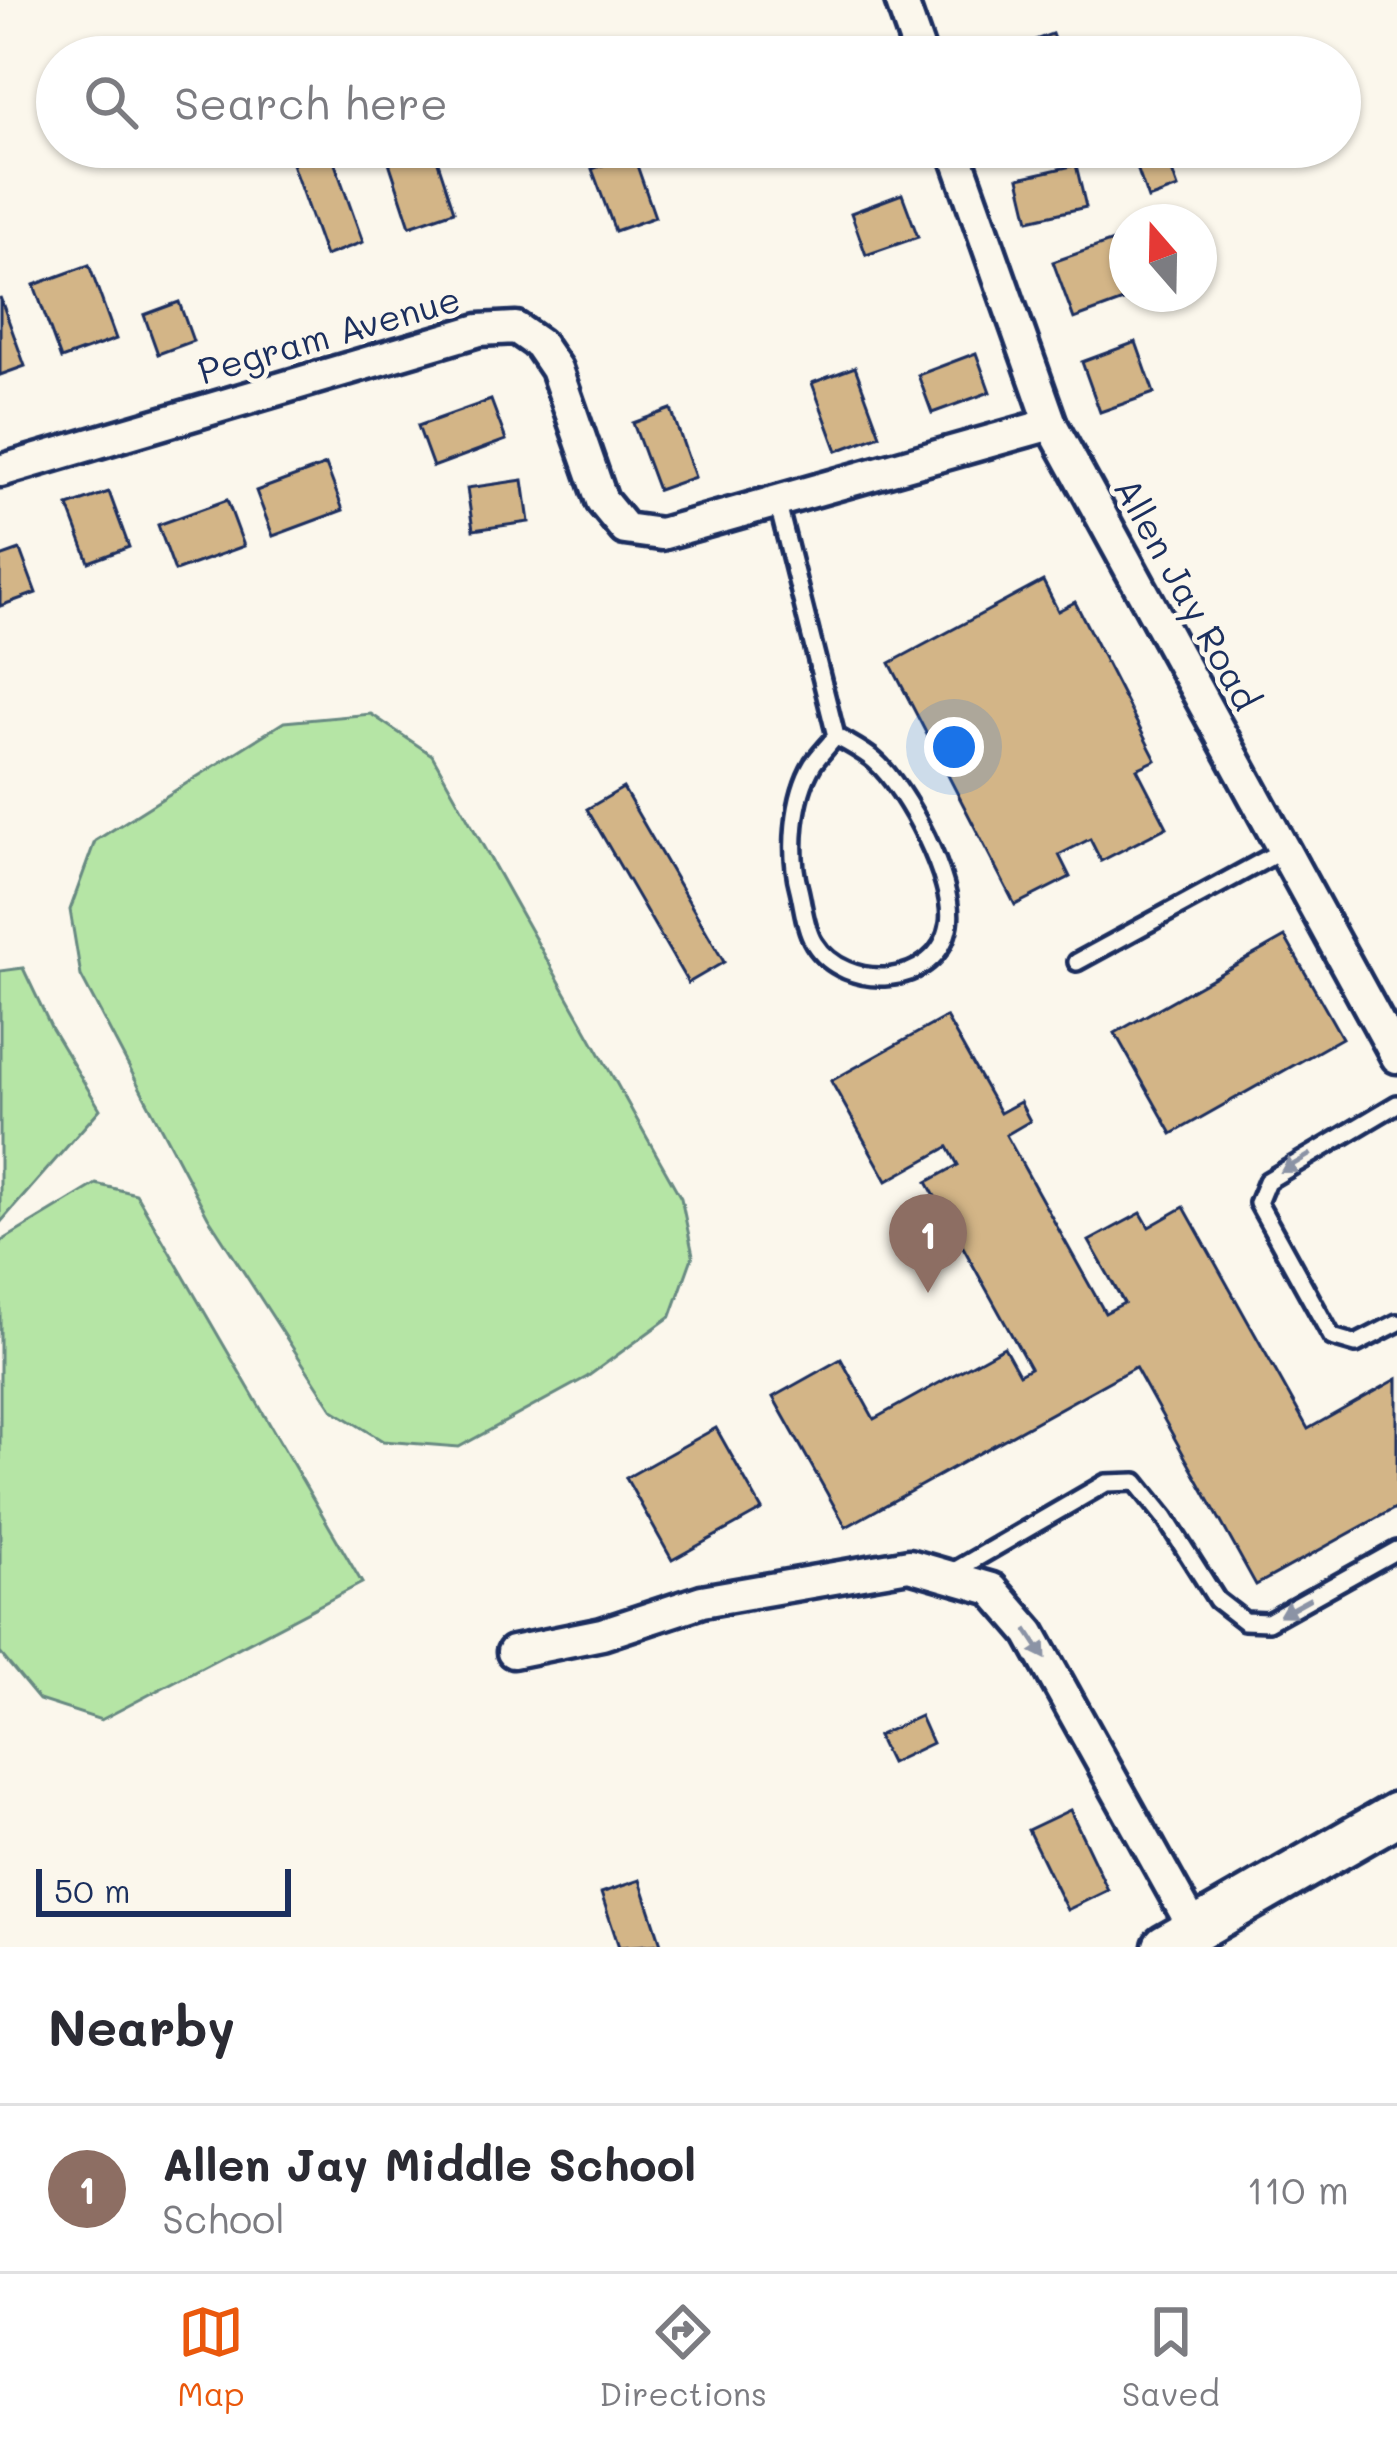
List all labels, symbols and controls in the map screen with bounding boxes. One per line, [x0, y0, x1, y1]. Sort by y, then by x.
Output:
search box [36, 36, 1361, 168]
icon: search [78, 69, 144, 135]
text: Search here [174, 73, 448, 131]
north arrow [1109, 204, 1217, 312]
street label: Pegram Avenue [192, 274, 465, 393]
street label: Allen Jay Road [1104, 469, 1272, 718]
your location [924, 717, 984, 777]
one-way arrow [1279, 1152, 1313, 1173]
pin: 1 [889, 1194, 967, 1293]
one-way arrow [1278, 1596, 1312, 1617]
one-way arrow [1024, 1628, 1046, 1660]
scale bar [36, 1863, 291, 1916]
text: 50 m [54, 1868, 130, 1911]
text: Nearby [48, 1992, 235, 2059]
text: Allen Jay Middle School [162, 2134, 696, 2192]
text: 1 [78, 2163, 96, 2214]
text: 110 m [1247, 2163, 1349, 2214]
text: School [162, 2192, 285, 2243]
tab: Map [177, 2299, 245, 2414]
tab: Directions [599, 2299, 767, 2414]
tab: Saved [1122, 2299, 1220, 2414]

